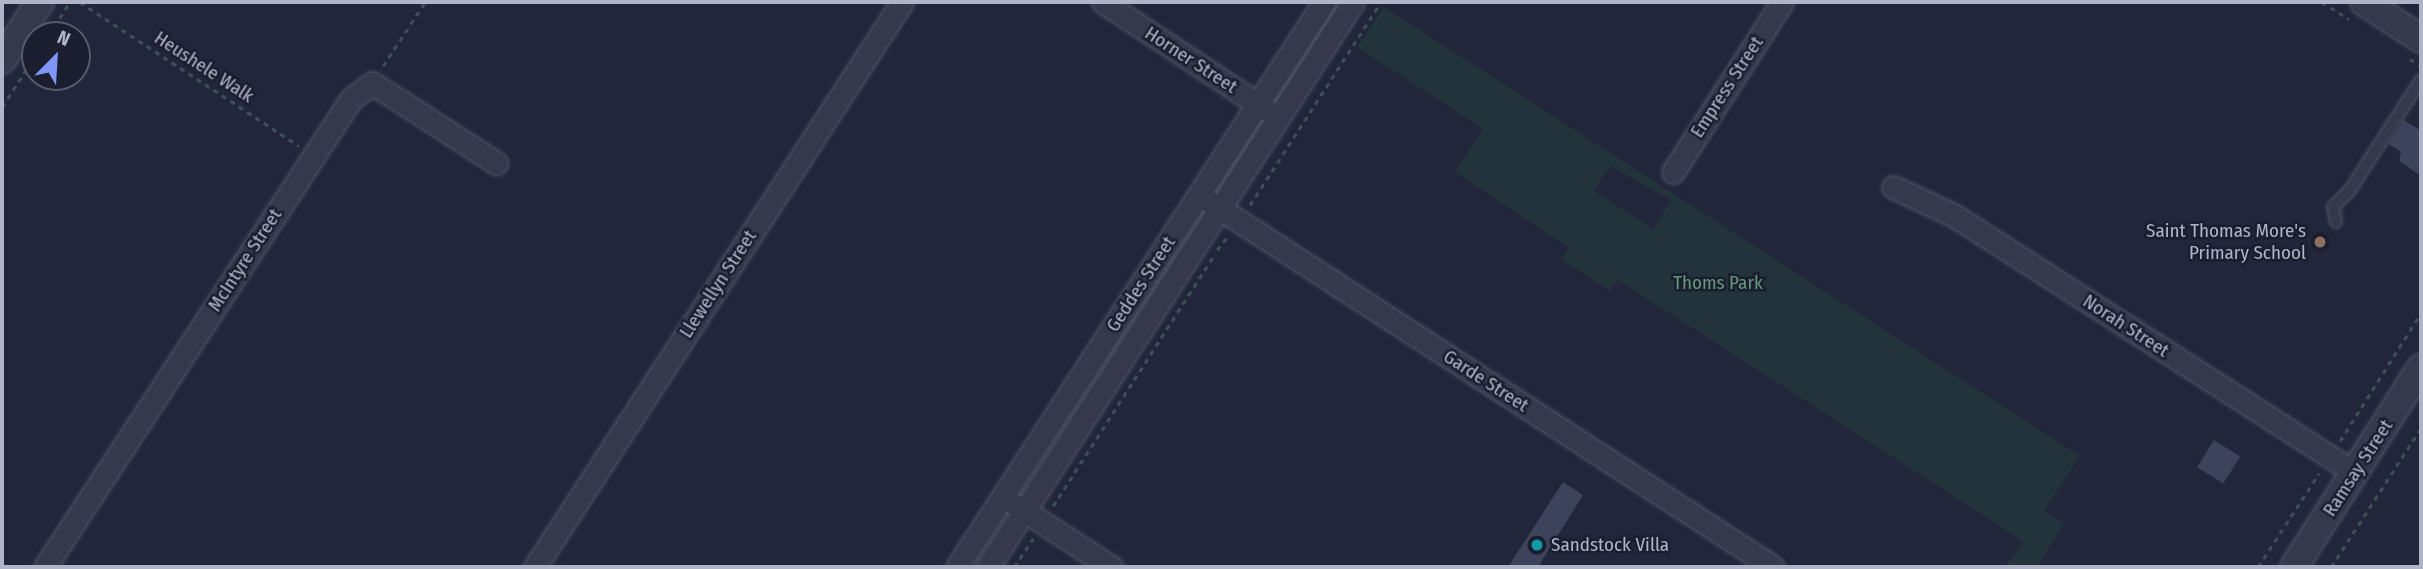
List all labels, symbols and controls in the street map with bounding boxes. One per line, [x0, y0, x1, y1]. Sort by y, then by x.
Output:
north arrow [21, 21, 91, 91]
street label: Horner Street [1141, 22, 1241, 98]
text: N [54, 25, 74, 51]
street label: Heushele Walk [150, 26, 258, 108]
street label: Empress Street [1686, 32, 1768, 142]
street label: McIntyre Street [203, 204, 287, 316]
place label: Saint Thomas More's Primary School [2146, 220, 2306, 264]
street label: Llewellyn Street [675, 226, 761, 342]
street label: Geddes Street [1102, 232, 1180, 336]
marker: Saint Thomas More's Primary School [2312, 234, 2328, 250]
park label: Thoms Park [1673, 272, 1763, 294]
street label: Norah Street [2079, 290, 2173, 362]
street label: Garde Street [1439, 345, 1533, 417]
street label: Ramsay Street [2318, 415, 2398, 521]
place label: Sandstock Villa [1551, 534, 1669, 556]
marker: Sandstock Villa [1529, 537, 1545, 553]

